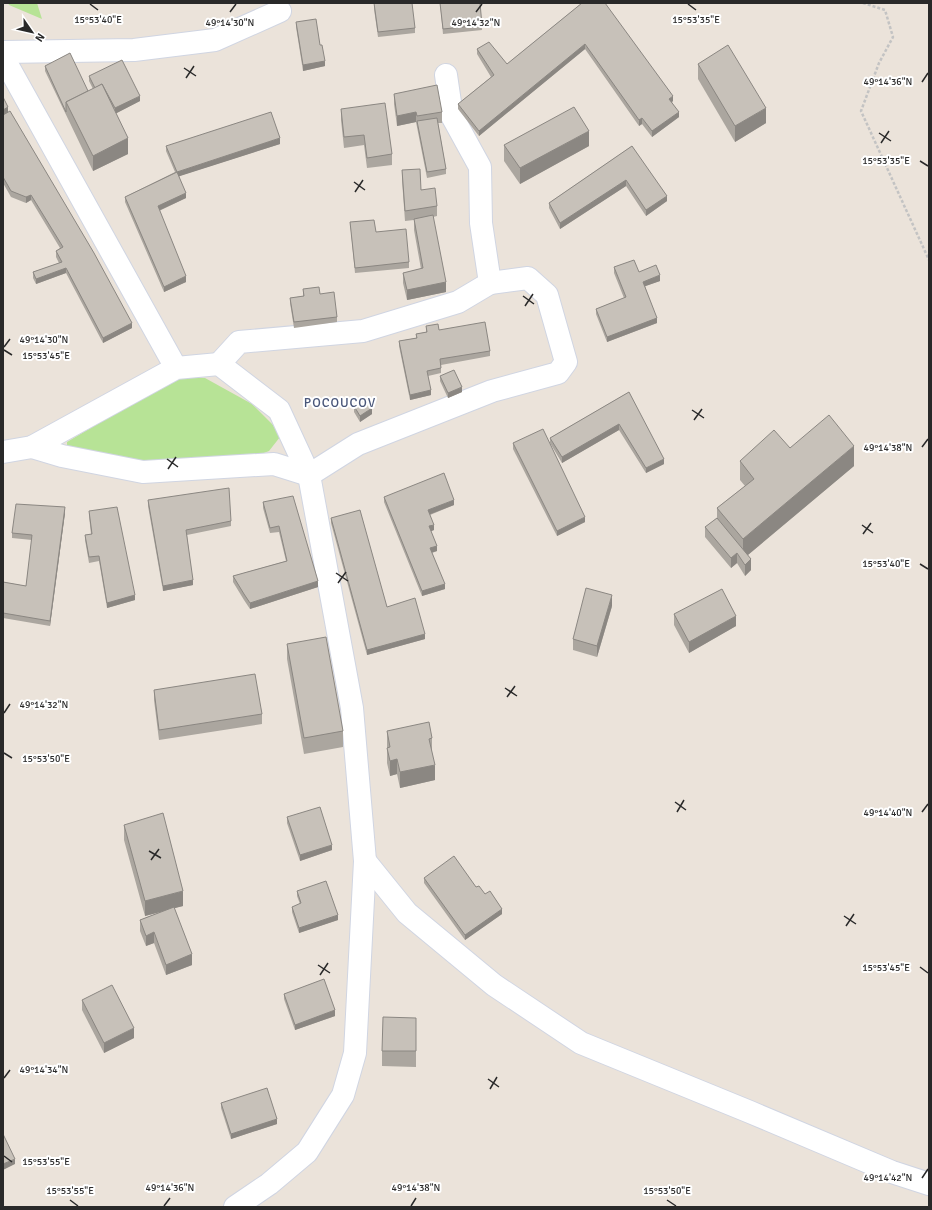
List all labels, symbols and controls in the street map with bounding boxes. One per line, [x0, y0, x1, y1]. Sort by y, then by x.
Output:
north arrow [12, 12, 52, 52]
text: 15°53'40"E [74, 14, 122, 26]
text: 15°53'35"E [672, 14, 720, 26]
text: 49°14'30"N [206, 17, 254, 29]
text: 49°14'32"N [452, 17, 500, 29]
text: N [32, 31, 47, 44]
text: 49°14'36"N [864, 76, 912, 88]
text: 15°53'35"E [862, 155, 910, 167]
text: 49°14'30"N [20, 334, 68, 346]
text: 15°53'45"E [22, 350, 70, 362]
district label: POCOUCOV [304, 395, 376, 411]
text: 49°14'38"N [864, 442, 912, 454]
text: 15°53'40"E [862, 558, 910, 570]
text: 49°14'32"N [20, 699, 68, 711]
text: 15°53'50"E [22, 753, 70, 765]
text: 49°14'40"N [864, 807, 912, 819]
text: 15°53'45"E [862, 962, 910, 974]
text: 49°14'34"N [20, 1064, 68, 1076]
text: 15°53'55"E [22, 1156, 70, 1168]
text: 49°14'42"N [864, 1172, 912, 1184]
text: 49°14'36"N [146, 1182, 194, 1194]
text: 49°14'38"N [392, 1182, 440, 1194]
text: 15°53'55"E [46, 1185, 94, 1197]
text: 15°53'50"E [643, 1185, 691, 1197]

